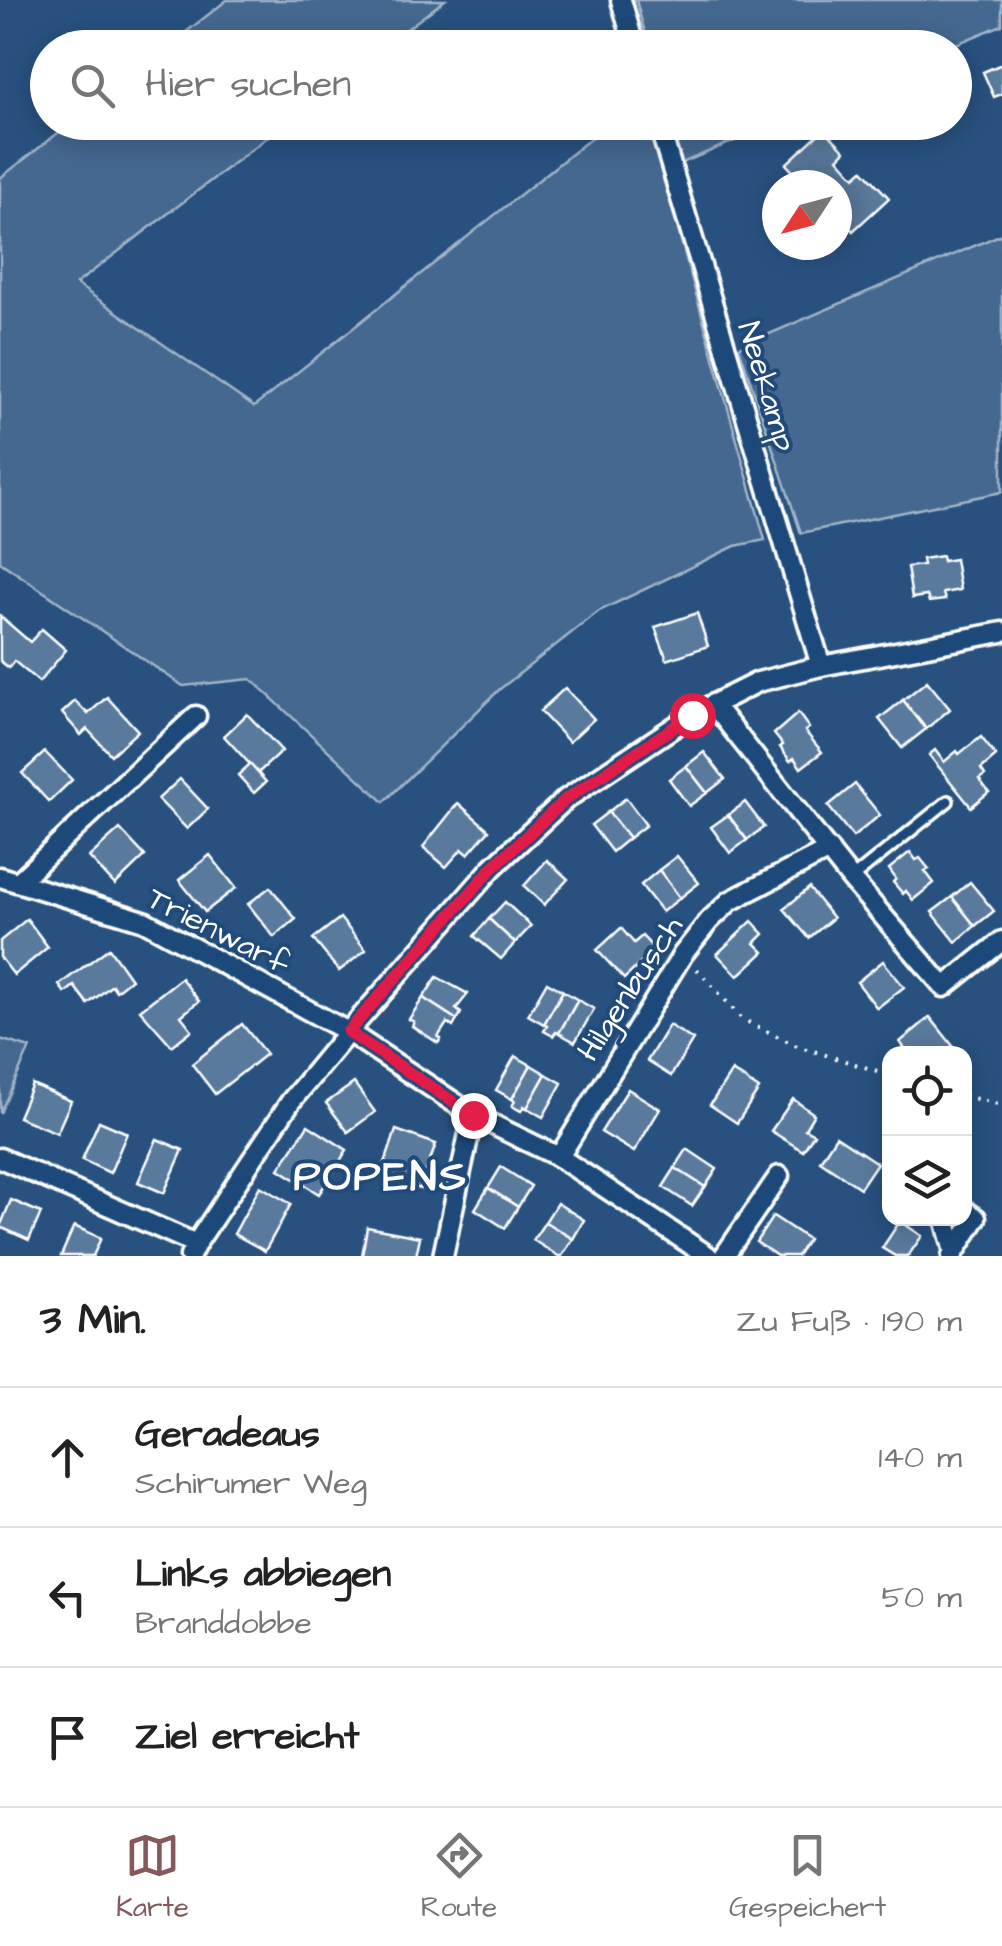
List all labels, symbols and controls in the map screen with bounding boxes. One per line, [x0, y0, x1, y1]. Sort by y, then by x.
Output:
search box [30, 30, 972, 140]
icon: search [65, 58, 120, 113]
text: Hier suchen [145, 59, 351, 111]
north arrow [762, 170, 852, 260]
street label: Neekamp [726, 316, 808, 457]
route start [670, 693, 716, 739]
street label: Trienwarf [139, 876, 297, 986]
street label: Hilgenbusch [566, 907, 694, 1070]
map controls [882, 1046, 972, 1226]
button: locate [882, 1046, 972, 1136]
route end [451, 1093, 497, 1139]
button: layers [882, 1136, 972, 1226]
district label: POPENS [294, 1149, 468, 1207]
text: 3 Min. [40, 1292, 146, 1350]
text: Zu Fuß · 190 m [736, 1299, 962, 1344]
text: Geradeaus [135, 1409, 320, 1461]
icon: ahead [40, 1430, 95, 1485]
text: 140 m [878, 1435, 962, 1480]
text: Schirumer Weg [135, 1461, 367, 1506]
text: Links abbiegen [135, 1549, 391, 1601]
icon: left [40, 1570, 95, 1625]
text: 50 m [881, 1575, 962, 1620]
text: Branddobbe [135, 1601, 312, 1646]
icon: arrive [40, 1710, 95, 1765]
text: Ziel erreicht [135, 1711, 359, 1763]
tab: Karte [116, 1828, 189, 1927]
tab: Route [421, 1828, 497, 1927]
tab: Gespeichert [729, 1828, 886, 1927]

